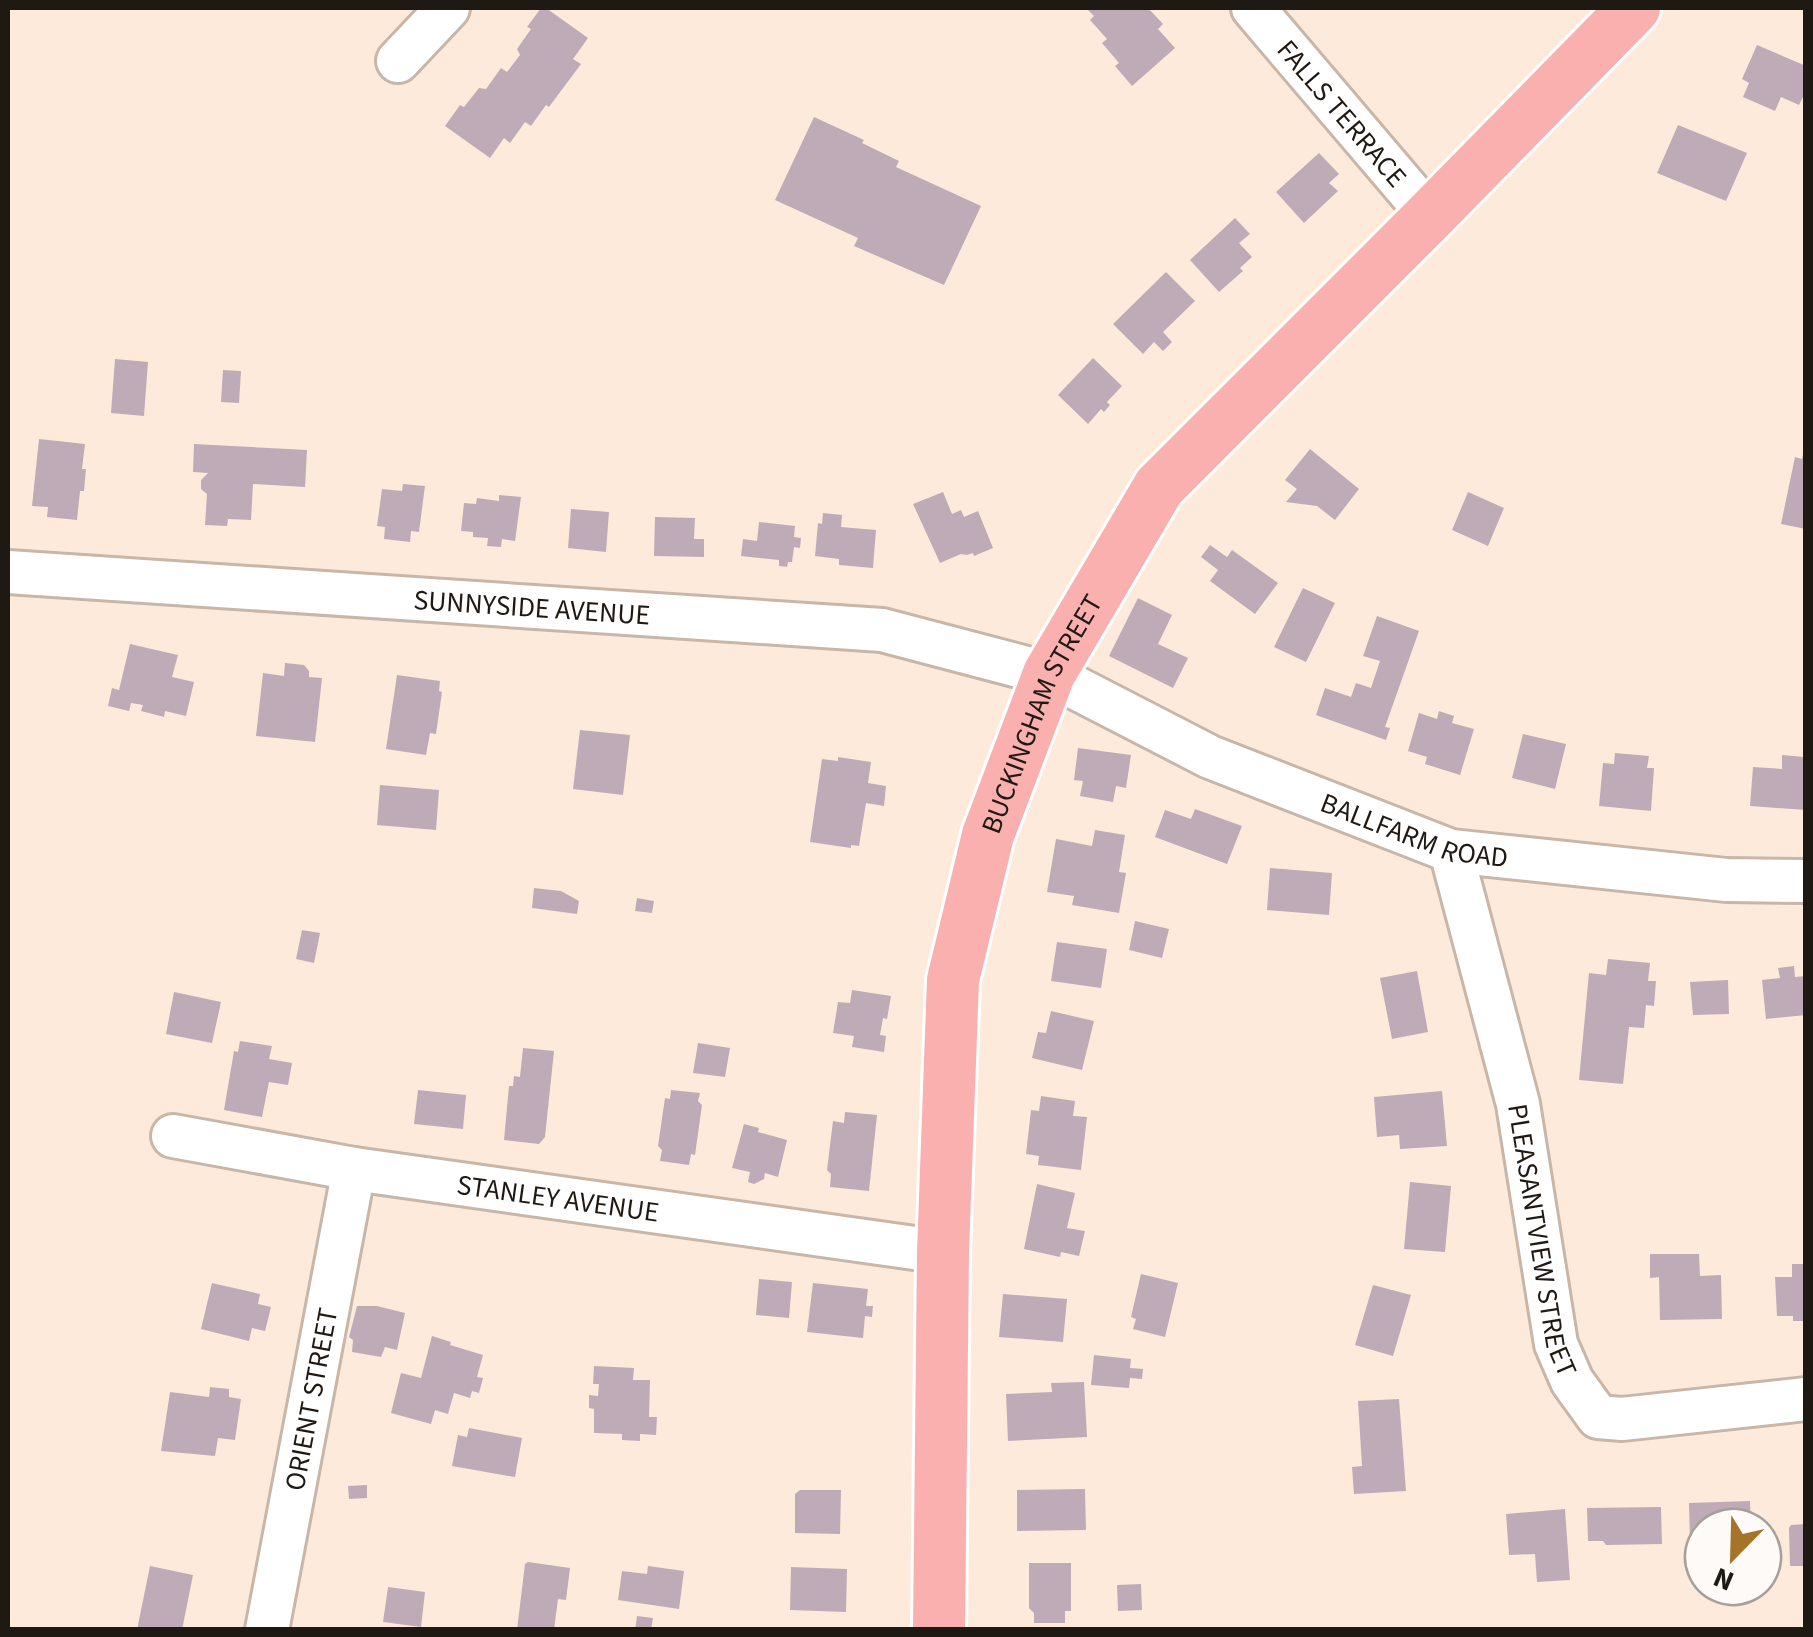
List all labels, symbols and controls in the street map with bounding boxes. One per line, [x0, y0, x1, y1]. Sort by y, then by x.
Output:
street label: FALLS TERRACE [1267, 31, 1416, 196]
street label: SUNNYSIDE AVENUE [412, 580, 651, 636]
street label: BUCKINGHAM STREET [971, 587, 1113, 839]
street label: BALLFARM ROAD [1315, 783, 1510, 878]
street label: PLEASANTVIEW STREET [1497, 1101, 1587, 1383]
street label: STANLEY AVENUE [454, 1165, 662, 1233]
street label: ORIENT STREET [275, 1304, 348, 1494]
north arrow [1683, 1507, 1783, 1607]
text: N [1707, 1557, 1740, 1601]

